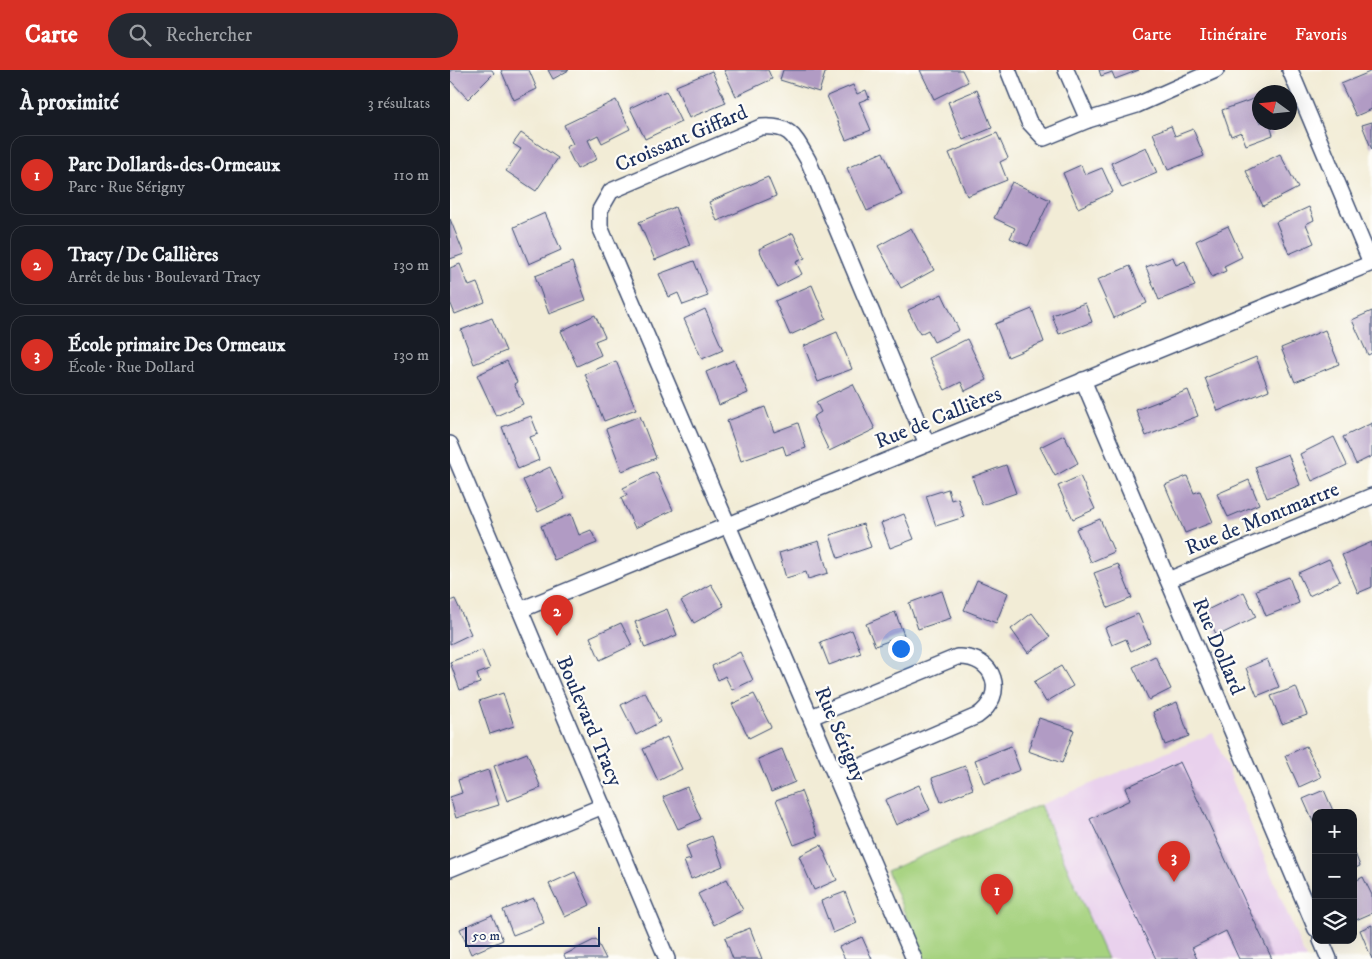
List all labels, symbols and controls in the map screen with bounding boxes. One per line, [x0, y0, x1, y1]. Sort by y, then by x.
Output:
search box [108, 13, 458, 58]
text: Carte [25, 20, 78, 50]
icon: search [126, 21, 154, 49]
text: Rechercher [166, 24, 252, 47]
text: Carte [1132, 24, 1172, 46]
text: Itinéraire [1200, 24, 1267, 46]
text: Favoris [1295, 24, 1347, 46]
north arrow [1252, 85, 1297, 130]
text: À proximité [20, 90, 119, 116]
text: 3 résultats [368, 93, 430, 113]
street label: Croissant Giffard [611, 99, 752, 178]
text: Parc Dollards-des-Ormeaux [68, 154, 280, 177]
text: 1 [34, 165, 40, 185]
text: 110 m [393, 165, 429, 185]
text: Parc · Rue Sérigny [68, 177, 185, 197]
text: Tracy / De Callières [68, 244, 218, 267]
text: 2 [33, 255, 41, 275]
text: 130 m [393, 255, 429, 275]
text: Arrêt de bus · Boulevard Tracy [68, 267, 260, 287]
text: École primaire Des Ormeaux [68, 334, 286, 357]
text: 3 [34, 345, 40, 365]
text: 130 m [393, 345, 429, 365]
text: École · Rue Dollard [68, 357, 194, 377]
street label: Rue de Callières [871, 381, 1005, 455]
street label: Rue de Montmartre [1182, 476, 1343, 562]
street label: Rue Dollard [1186, 594, 1250, 699]
pin: 2 [541, 595, 573, 636]
your location [888, 636, 914, 662]
street label: Boulevard Tracy [550, 652, 629, 791]
street label: Rue Sérigny [808, 683, 872, 787]
map controls [1312, 809, 1357, 944]
button: + [1312, 809, 1357, 854]
pin: 3 [1158, 841, 1190, 882]
button: − [1312, 854, 1357, 899]
pin: 1 [981, 874, 1013, 915]
button: layers [1312, 899, 1357, 944]
scale bar [465, 924, 600, 947]
text: 50 m [472, 927, 500, 945]

